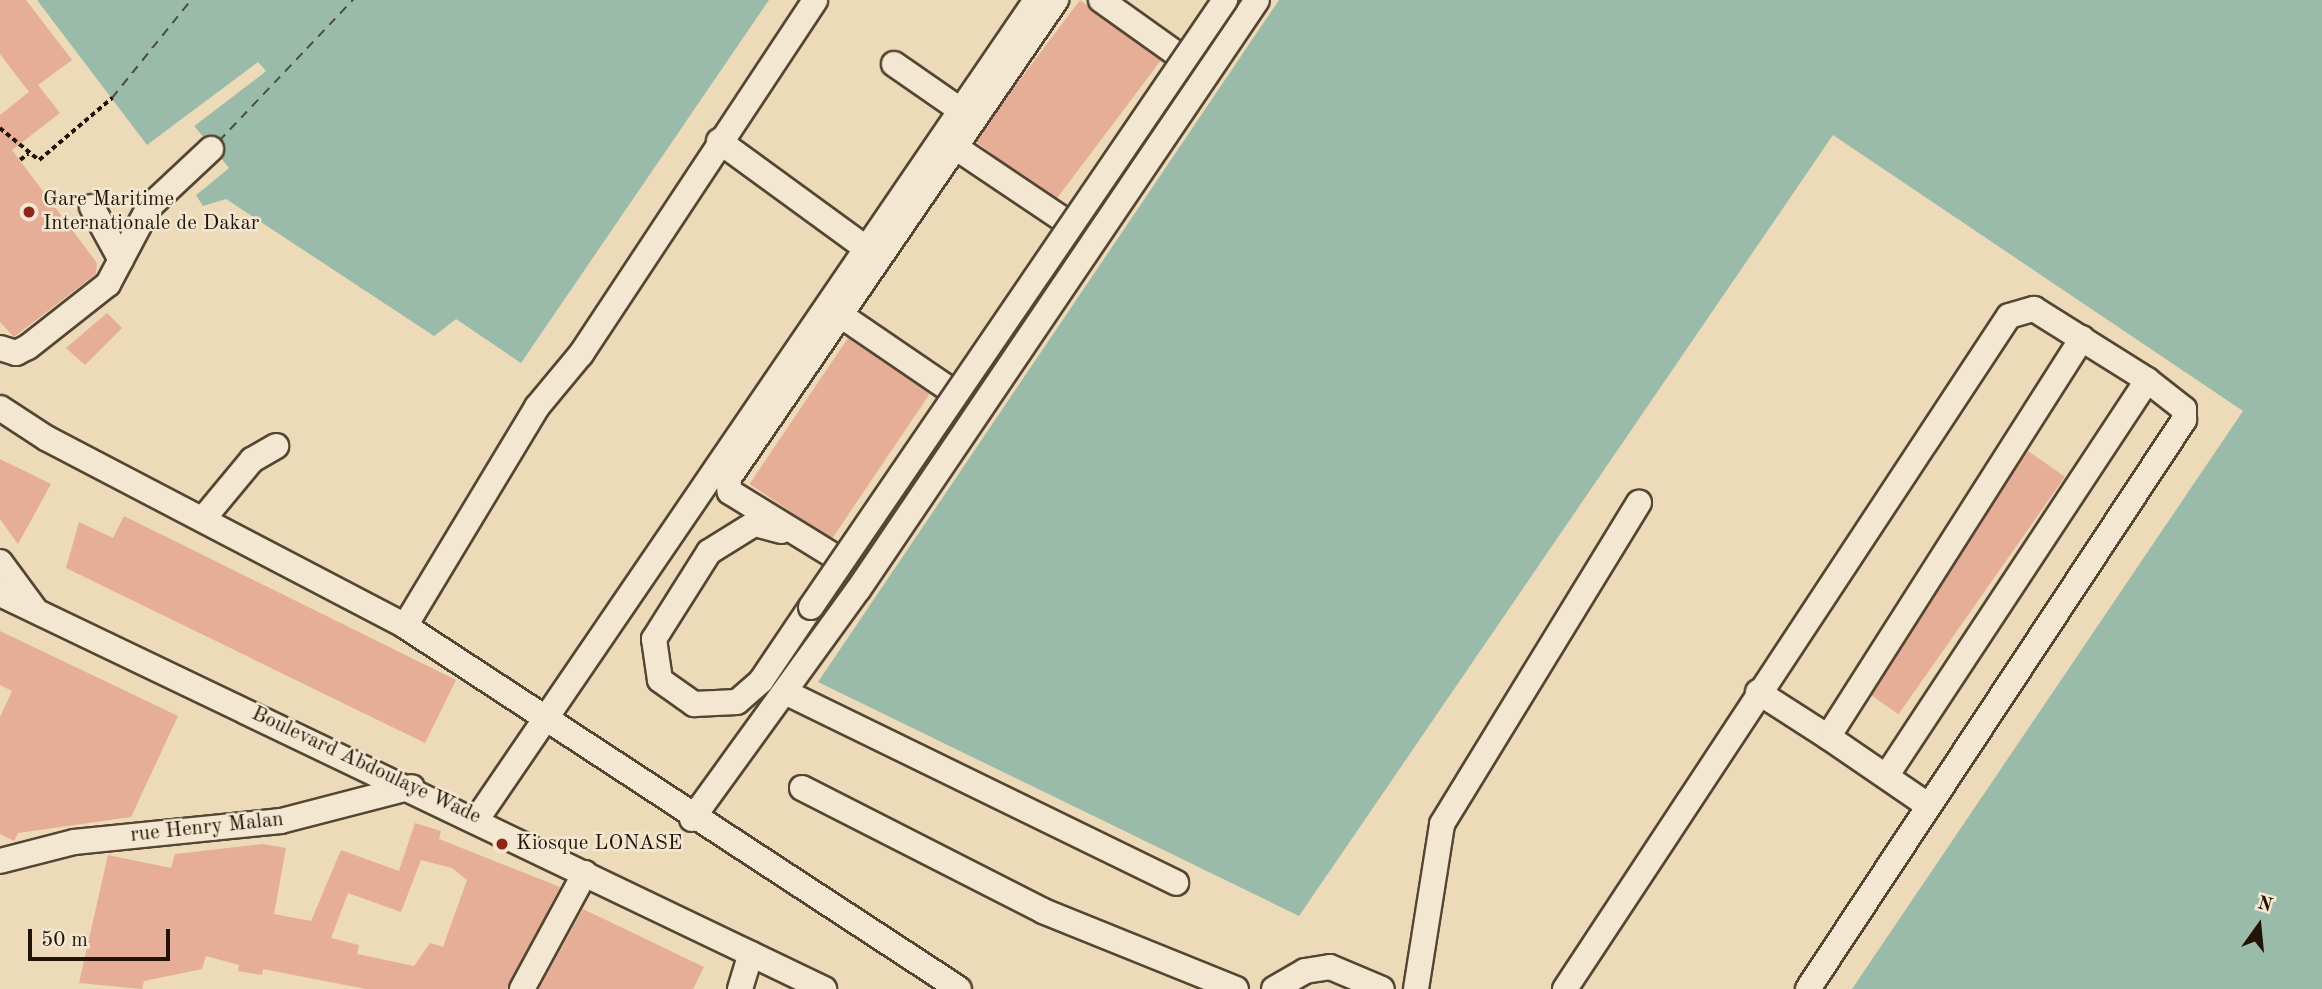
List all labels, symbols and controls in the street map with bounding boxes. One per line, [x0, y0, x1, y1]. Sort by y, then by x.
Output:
place label: Gare Maritime Internationale de Dakar [43, 187, 259, 237]
marker: Gare Maritime Internationale de Dakar [21, 204, 37, 220]
street label: Boulevard Abdoulaye Wade [247, 702, 485, 830]
street label: rue Henry Malan [129, 807, 285, 849]
place label: Kiosque LONASE [516, 831, 682, 857]
marker: Kiosque LONASE [494, 836, 510, 852]
north arrow [2224, 891, 2294, 961]
text: N [2255, 894, 2274, 916]
scale bar [32, 916, 173, 960]
text: 50 m [41, 930, 88, 951]

